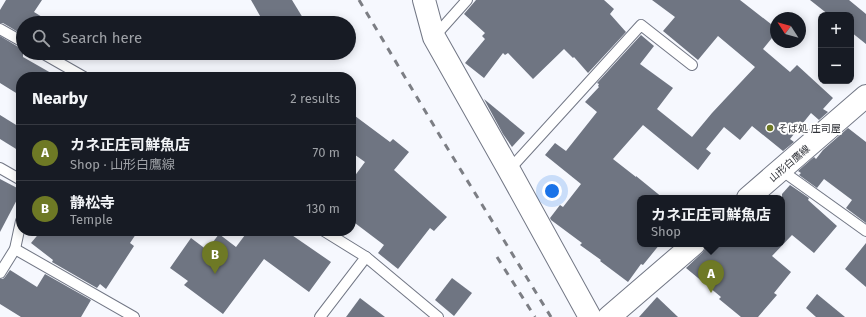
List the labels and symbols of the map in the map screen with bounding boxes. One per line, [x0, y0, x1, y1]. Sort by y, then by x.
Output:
north arrow [770, 12, 806, 48]
marker: そば処 庄司屋 [765, 123, 775, 133]
place label: そば処 庄司屋 [778, 123, 841, 135]
street label: 山形白鷹線 [767, 143, 812, 185]
your location [542, 181, 562, 201]
pin: B [202, 241, 228, 274]
pin: A [698, 260, 724, 293]

